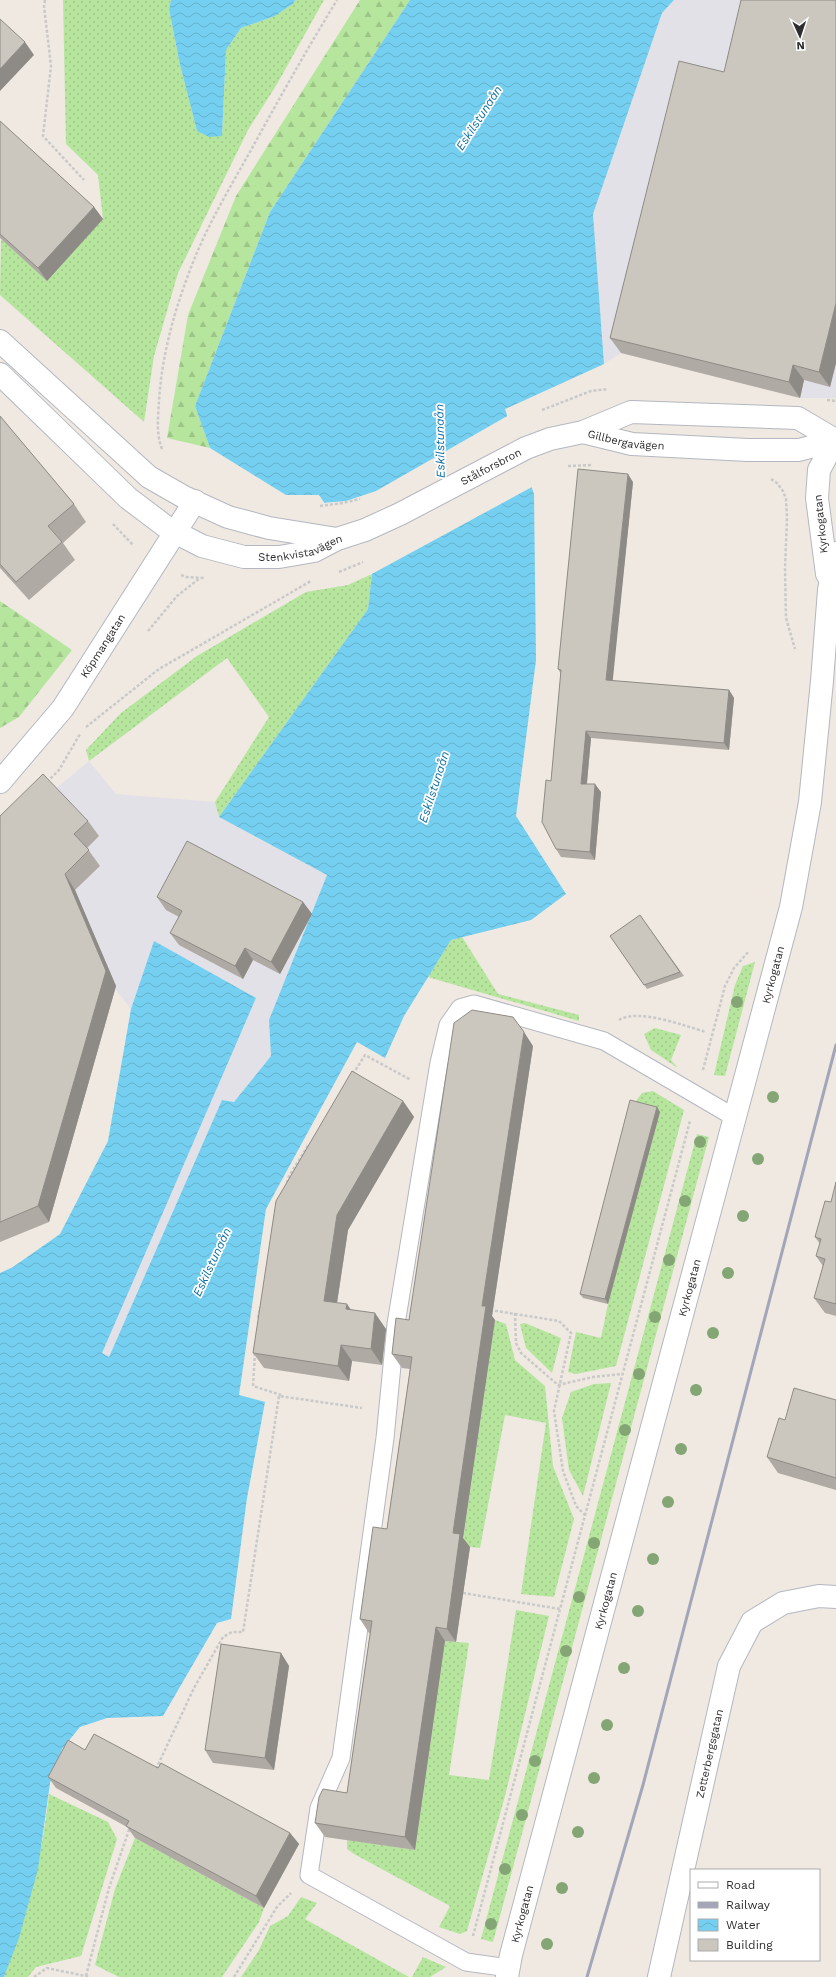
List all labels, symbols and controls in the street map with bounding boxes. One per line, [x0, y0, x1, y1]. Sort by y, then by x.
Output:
north arrow [780, 16, 820, 56]
text: N [796, 39, 805, 52]
water label: Eskilstunaån [453, 83, 505, 153]
water label: Eskilstunaån [432, 404, 448, 478]
street label: Gillbergavägen [586, 427, 665, 452]
street label: Stålforsbron [458, 445, 523, 488]
street label: Kyrkogatan [811, 494, 831, 554]
street label: Stenkvistavägen [258, 531, 344, 564]
street label: Köpmangatan [77, 611, 128, 680]
water label: Eskilstunaån [416, 750, 452, 824]
street label: Kyrkogatan [759, 945, 787, 1005]
water label: Eskilstunaån [190, 1225, 234, 1299]
street label: Kyrkogatan [675, 1258, 703, 1318]
street label: Kyrkogatan [592, 1571, 620, 1631]
street label: Zetterbergsgatan [693, 1708, 726, 1799]
legend [690, 1869, 820, 1961]
text: Road [726, 1878, 755, 1892]
street label: Kyrkogatan [508, 1884, 536, 1944]
text: Railway [726, 1898, 771, 1912]
text: Water [726, 1918, 761, 1932]
text: Building [726, 1938, 773, 1952]

